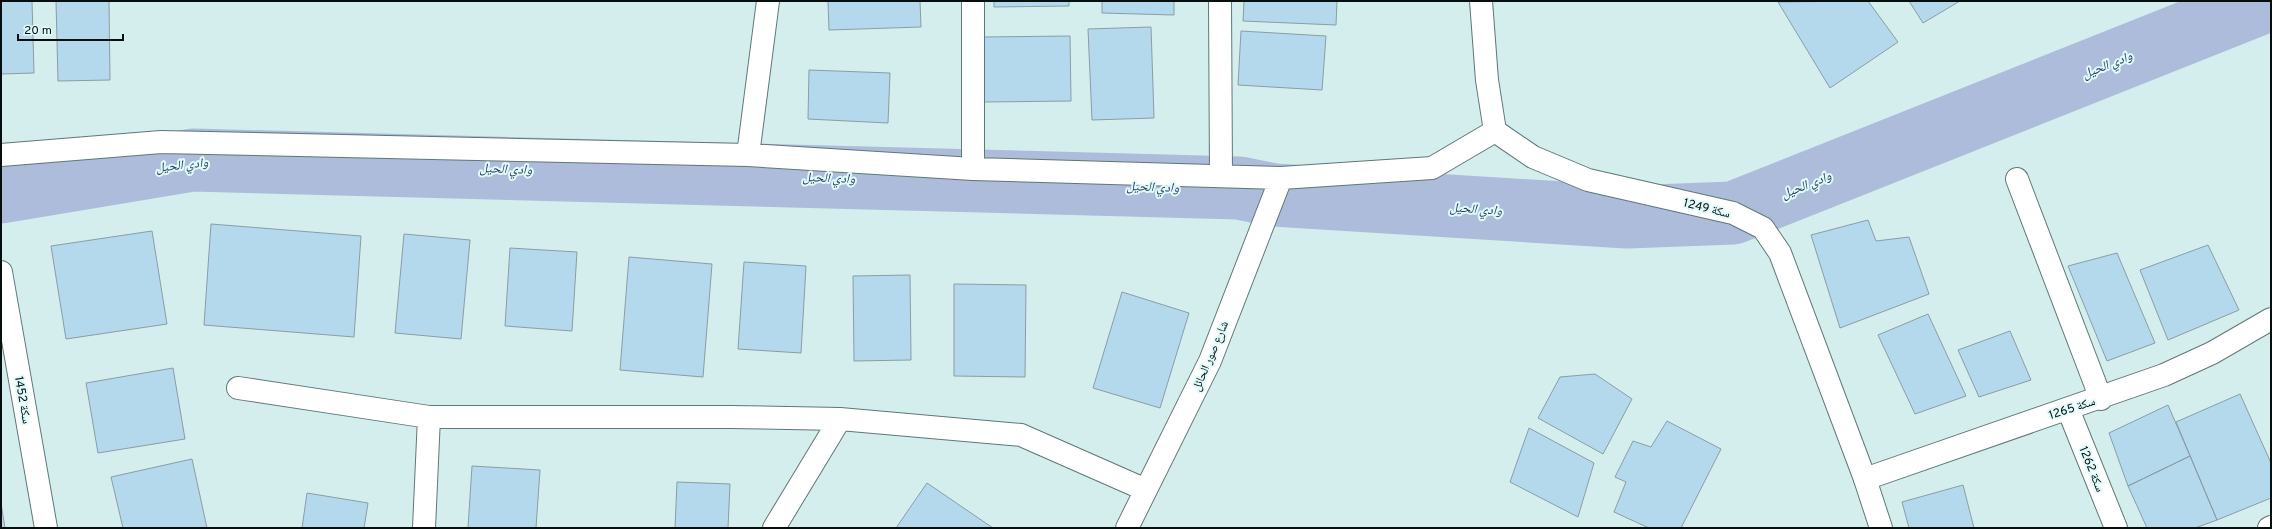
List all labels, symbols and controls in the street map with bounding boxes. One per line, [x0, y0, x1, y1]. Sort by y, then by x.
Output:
scale bar [18, 16, 123, 42]
text: 20 m [24, 23, 52, 39]
water label: وادي الحيل [2080, 49, 2136, 84]
water label: وادي الحيل [155, 155, 209, 178]
water label: وادي الحيل [479, 161, 532, 180]
water label: وادي الحيل [1779, 169, 1835, 204]
water label: وادي الحيل [802, 170, 855, 189]
water label: وادي الحيل [1126, 179, 1179, 198]
street label: سكة 1249 [1682, 195, 1732, 223]
water label: وادي الحيل [1449, 200, 1503, 221]
street label: شارع صور الحائل [1189, 319, 1233, 394]
street label: سكة 1452 [10, 375, 34, 425]
street label: سكة 1265 [2047, 394, 2098, 424]
street label: سكة 1262 [2075, 444, 2108, 495]

